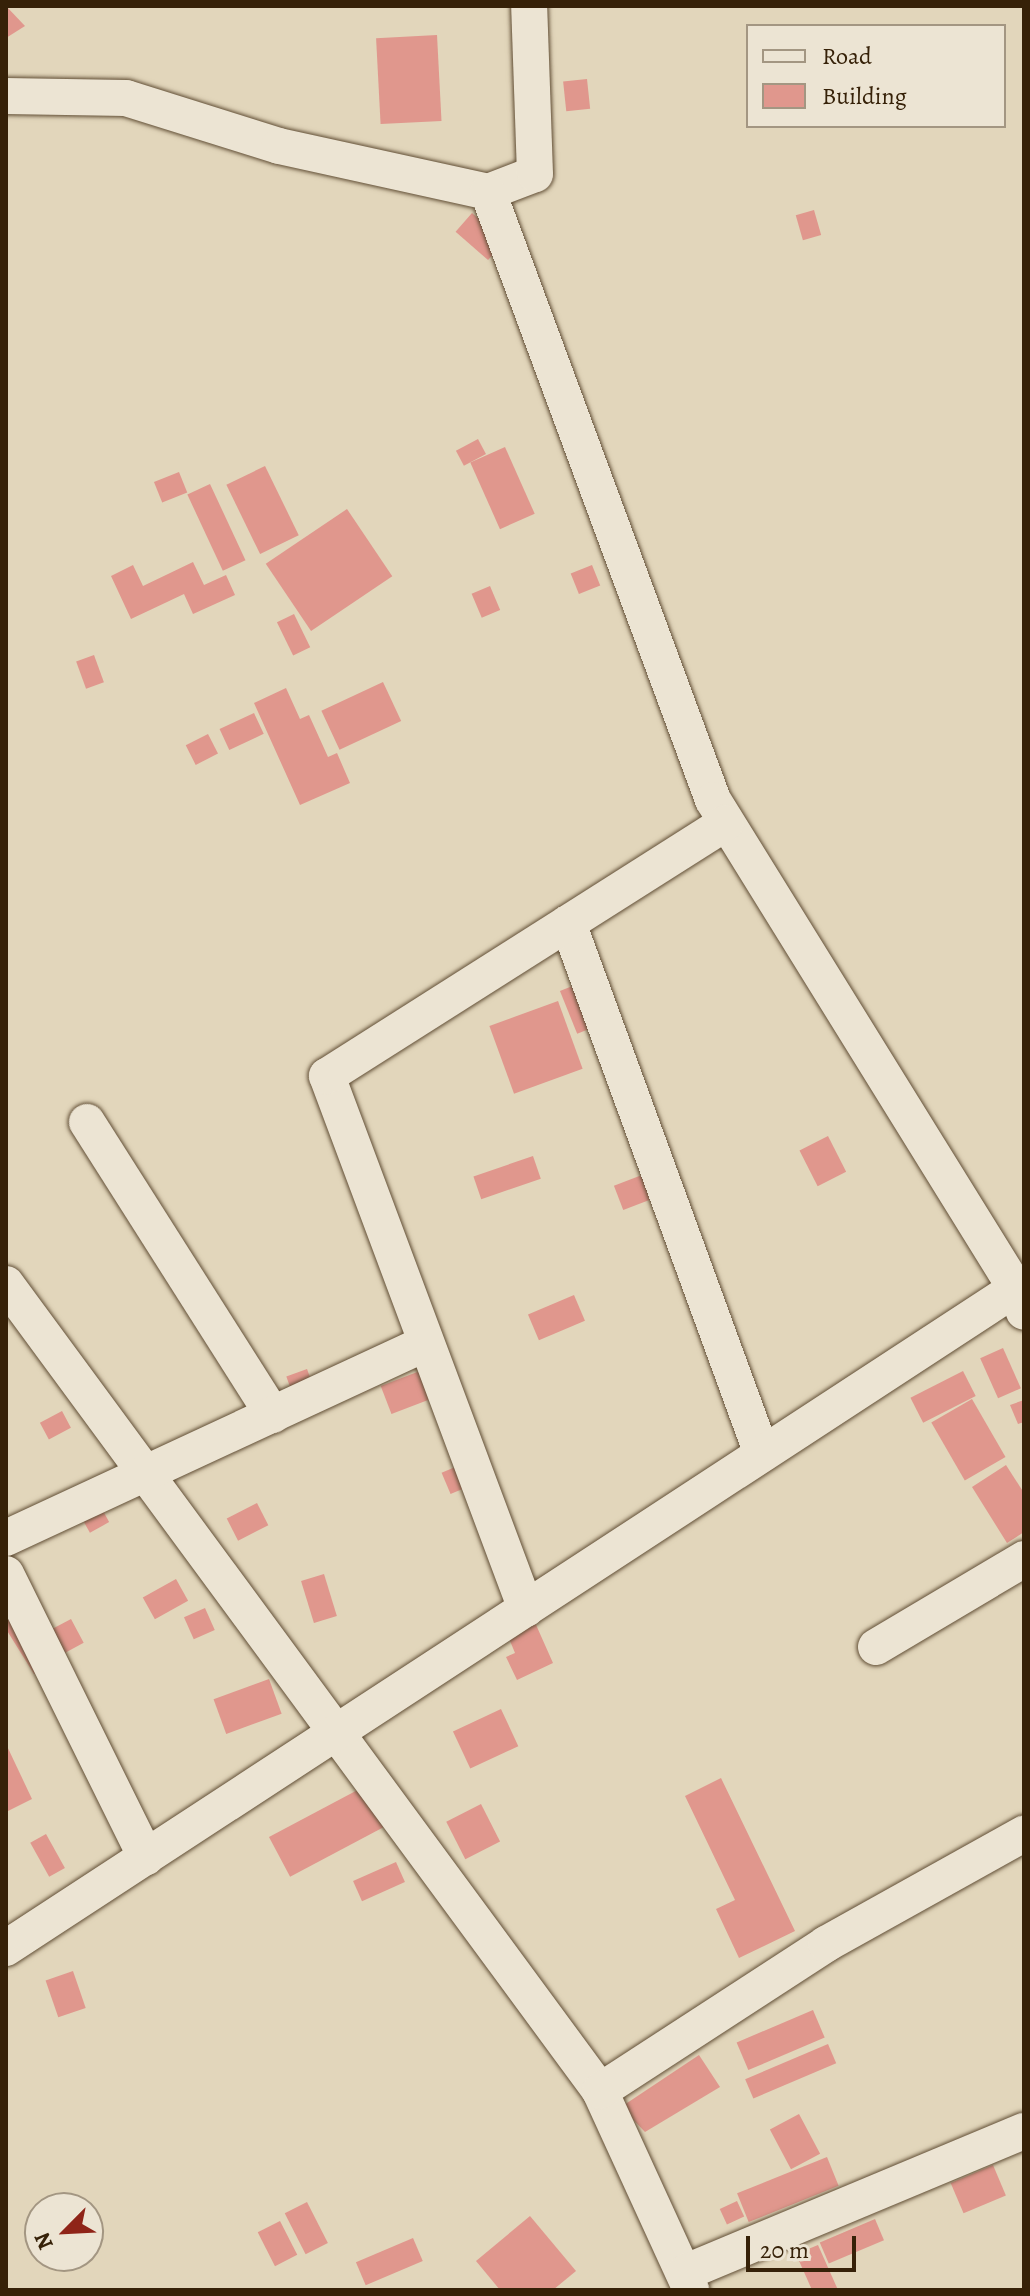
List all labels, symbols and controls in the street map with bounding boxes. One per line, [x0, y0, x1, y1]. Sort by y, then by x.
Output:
legend [746, 24, 1006, 128]
text: Road [822, 40, 872, 72]
text: Building [822, 80, 907, 112]
north arrow [24, 2192, 104, 2272]
scale bar [750, 2220, 860, 2270]
text: N [27, 2228, 61, 2254]
text: 20 m [760, 2234, 809, 2266]

